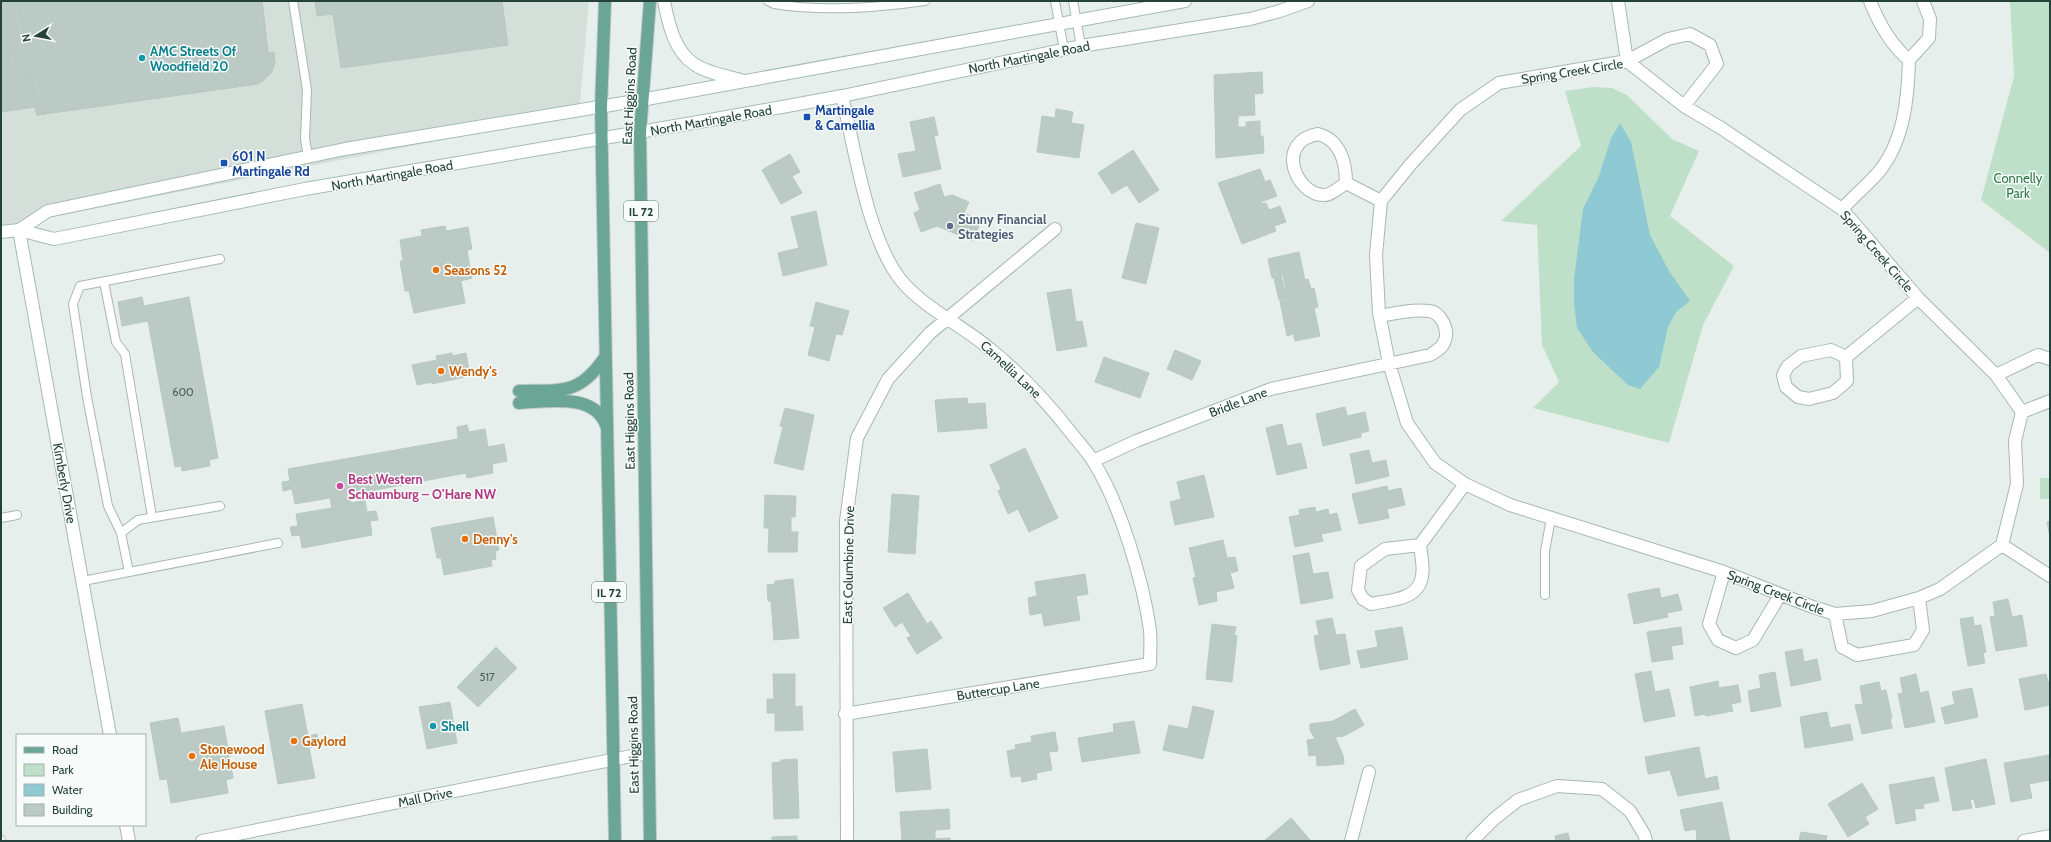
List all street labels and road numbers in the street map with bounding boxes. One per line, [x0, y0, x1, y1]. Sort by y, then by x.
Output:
street label: North Martingale Road [967, 37, 1091, 77]
street label: East Higgins Road [618, 47, 640, 145]
street label: Spring Creek Circle [1520, 55, 1624, 87]
street label: North Martingale Road [649, 101, 773, 139]
street label: North Martingale Road [330, 156, 454, 194]
road number: IL 72 [624, 201, 658, 221]
street label: Spring Creek Circle [1837, 207, 1917, 295]
street label: Camellia Lane [977, 337, 1045, 401]
street label: East Higgins Road [620, 372, 638, 470]
street label: Bridle Lane [1207, 383, 1270, 420]
street label: Kimberly Drive [50, 442, 80, 525]
street label: East Columbine Drive [839, 505, 857, 624]
street label: Spring Creek Circle [1725, 566, 1827, 618]
road number: IL 72 [592, 582, 626, 602]
street label: Buttercup Lane [956, 675, 1041, 703]
street label: East Higgins Road [624, 696, 642, 794]
street label: Mall Drive [397, 784, 454, 810]

